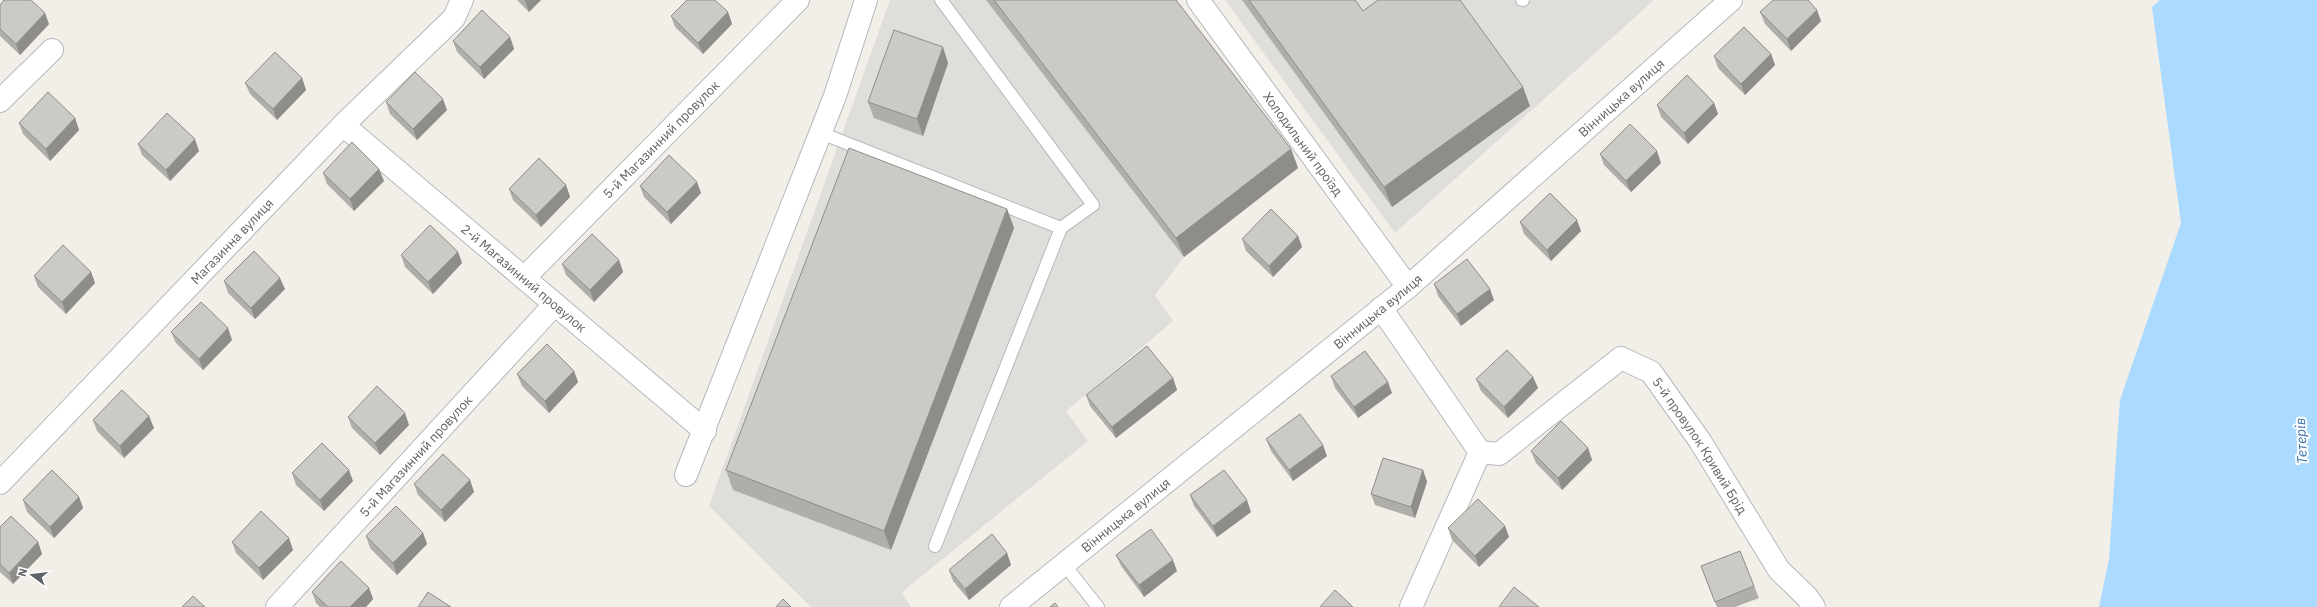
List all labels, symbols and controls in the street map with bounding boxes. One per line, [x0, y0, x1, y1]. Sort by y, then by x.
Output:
street label: Вінницька вулиця [1575, 55, 1668, 141]
street label: 5-й Магазинний провулок [599, 77, 723, 202]
street label: Холодильний проїзд [1259, 88, 1347, 200]
street label: Магазинна вулиця [187, 195, 277, 288]
street label: 2-й Магазинний провулок [457, 221, 590, 336]
street label: Вінницька вулиця [1330, 270, 1426, 353]
street label: 5-й провулок Кривий Брід [1648, 374, 1751, 518]
street label: 5-й Магазинний провулок [356, 392, 476, 521]
water label: Тетерів [2291, 417, 2311, 465]
street label: Вінницька вулиця [1078, 474, 1174, 556]
north arrow [12, 555, 52, 595]
text: N [15, 567, 30, 578]

